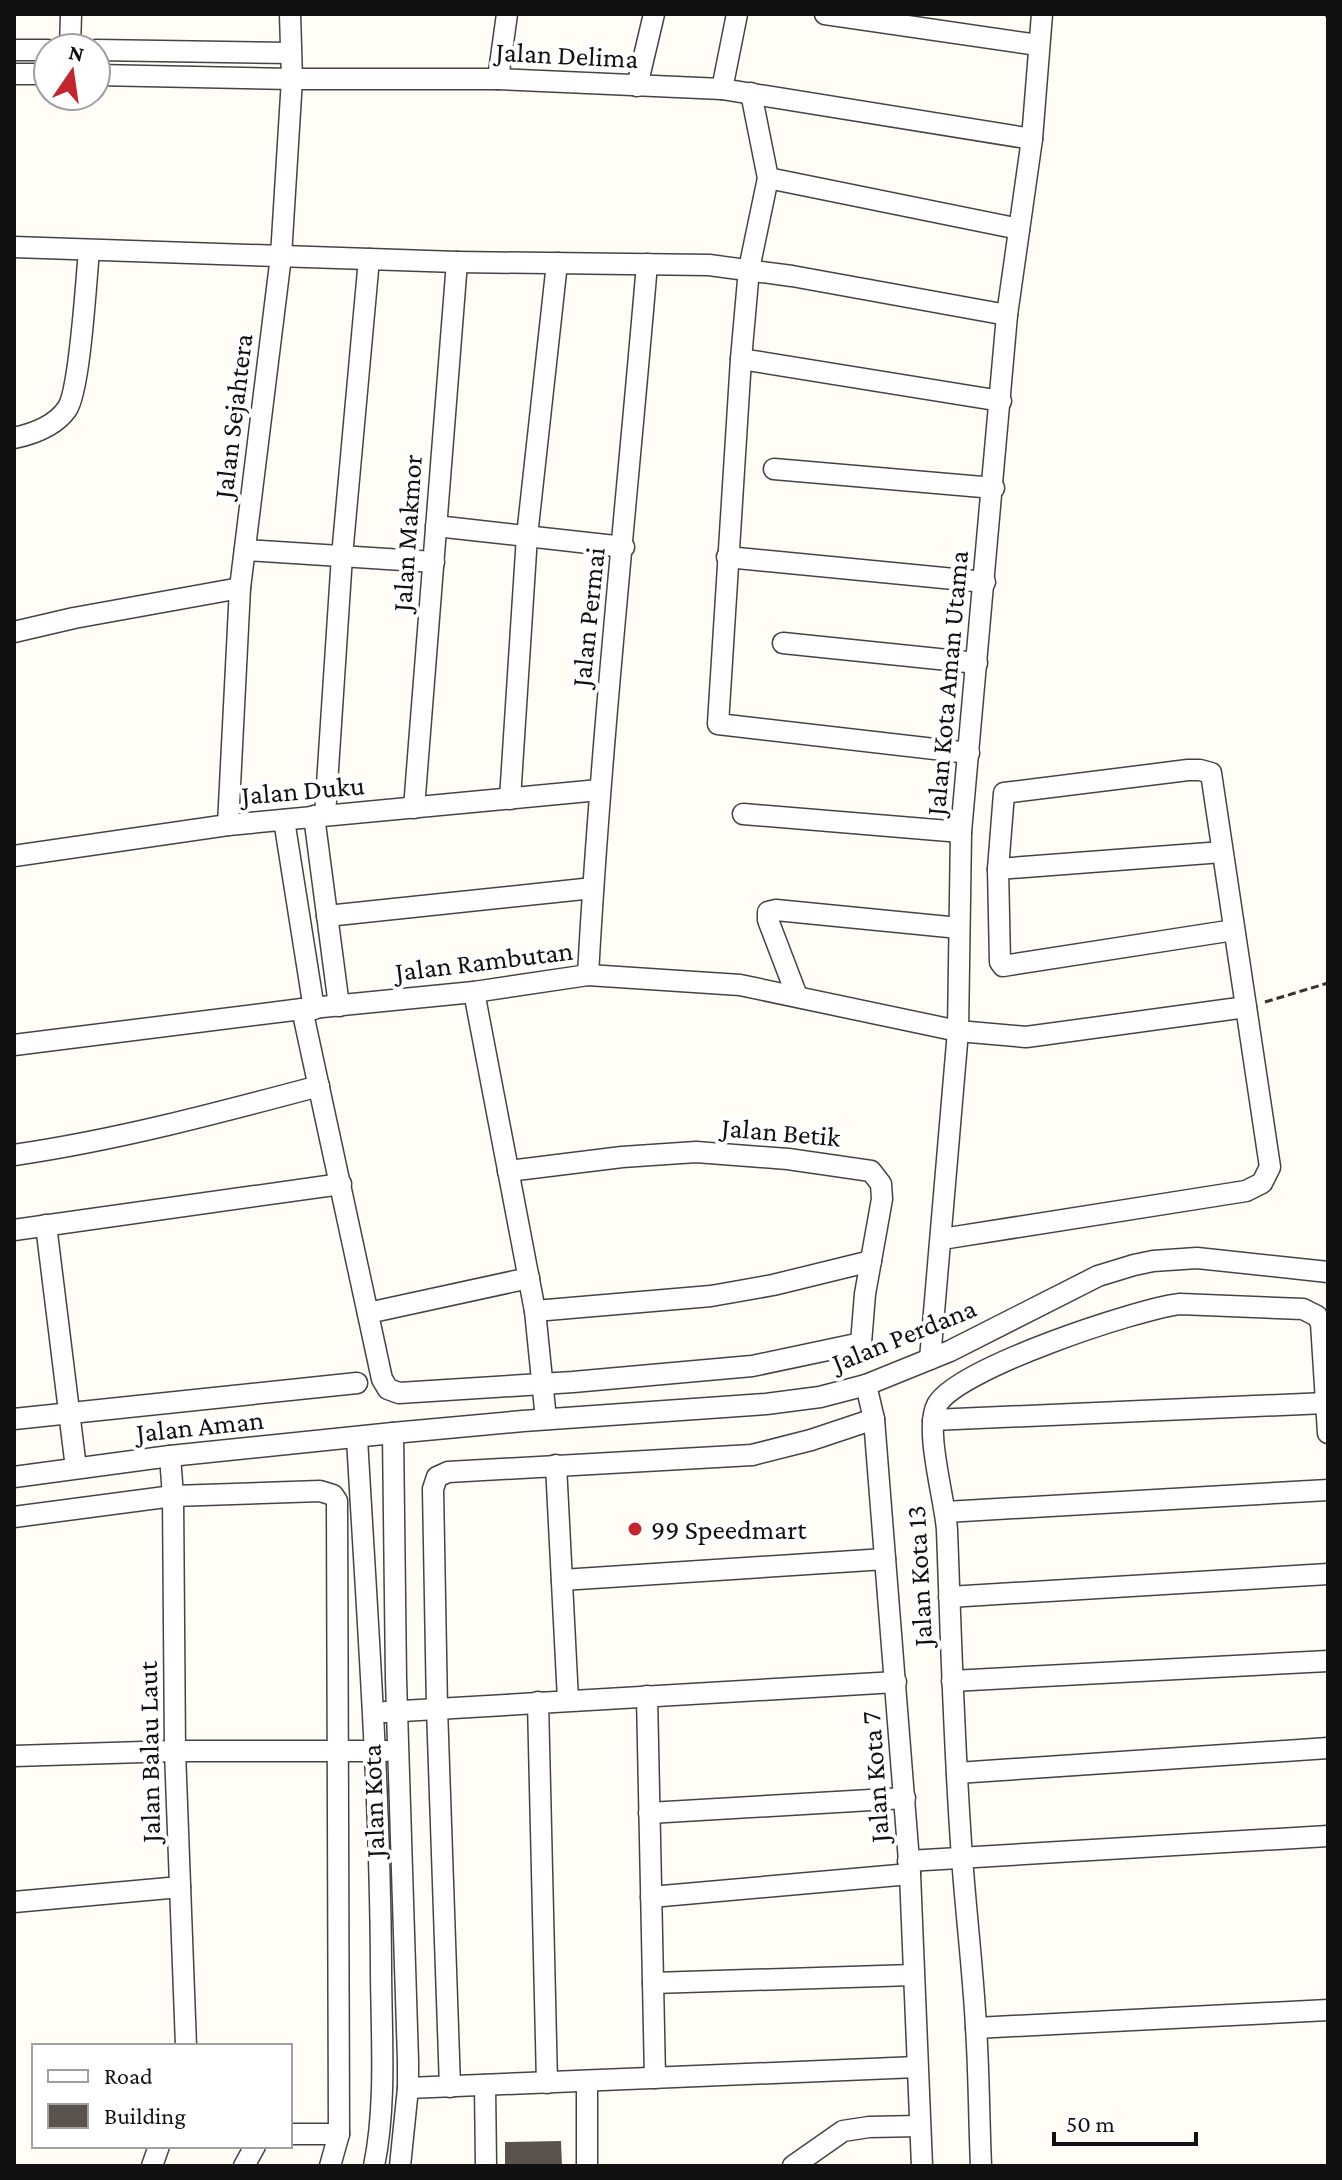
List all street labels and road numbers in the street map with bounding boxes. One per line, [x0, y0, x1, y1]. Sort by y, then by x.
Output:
street label: Jalan Delima [492, 36, 639, 74]
street label: Jalan Sejahtera [207, 332, 258, 503]
street label: Jalan Makmor [386, 453, 428, 616]
street label: Jalan Permai [565, 546, 611, 691]
street label: Jalan Kota Aman Utama [920, 549, 974, 820]
street label: Jalan Duku [237, 769, 366, 811]
street label: Jalan Rambutan [390, 935, 575, 988]
street label: Jalan Betik [717, 1111, 842, 1153]
street label: Jalan Perdana [825, 1292, 981, 1379]
street label: Jalan Aman [132, 1404, 265, 1448]
street label: Jalan Kota 13 [900, 1505, 938, 1650]
street label: Jalan Balau Laut [132, 1660, 166, 1846]
street label: Jalan Kota 7 [855, 1710, 895, 1847]
street label: Jalan Kota [356, 1744, 391, 1861]

